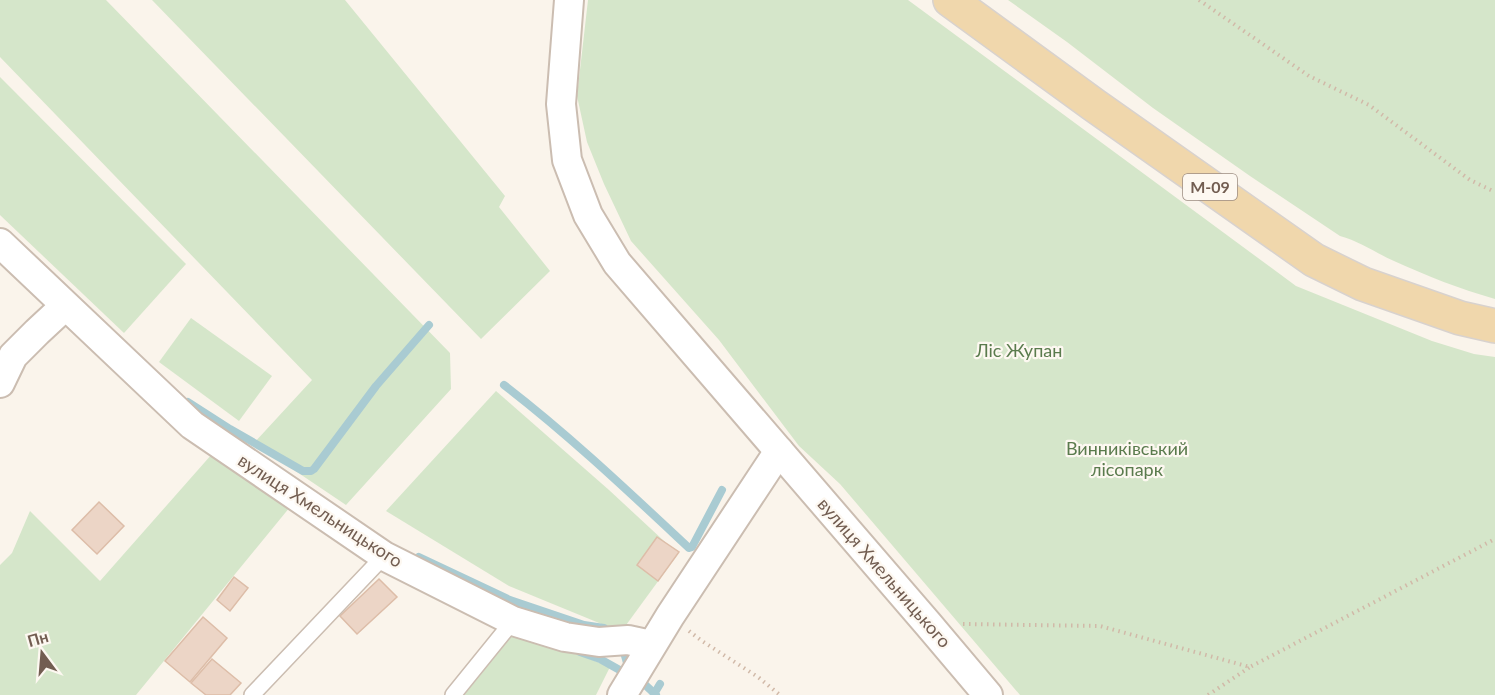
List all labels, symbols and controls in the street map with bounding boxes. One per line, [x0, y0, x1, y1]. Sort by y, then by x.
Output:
road number: М-09 [1183, 174, 1237, 200]
park label: Ліс Жупан [975, 339, 1062, 361]
park label: Винниківський лісопарк [1066, 437, 1188, 480]
street label: вулиця Хмельницького [234, 449, 407, 572]
street label: вулиця Хмельницького [814, 493, 956, 652]
north arrow [12, 623, 72, 683]
text: Пн [25, 626, 50, 650]

